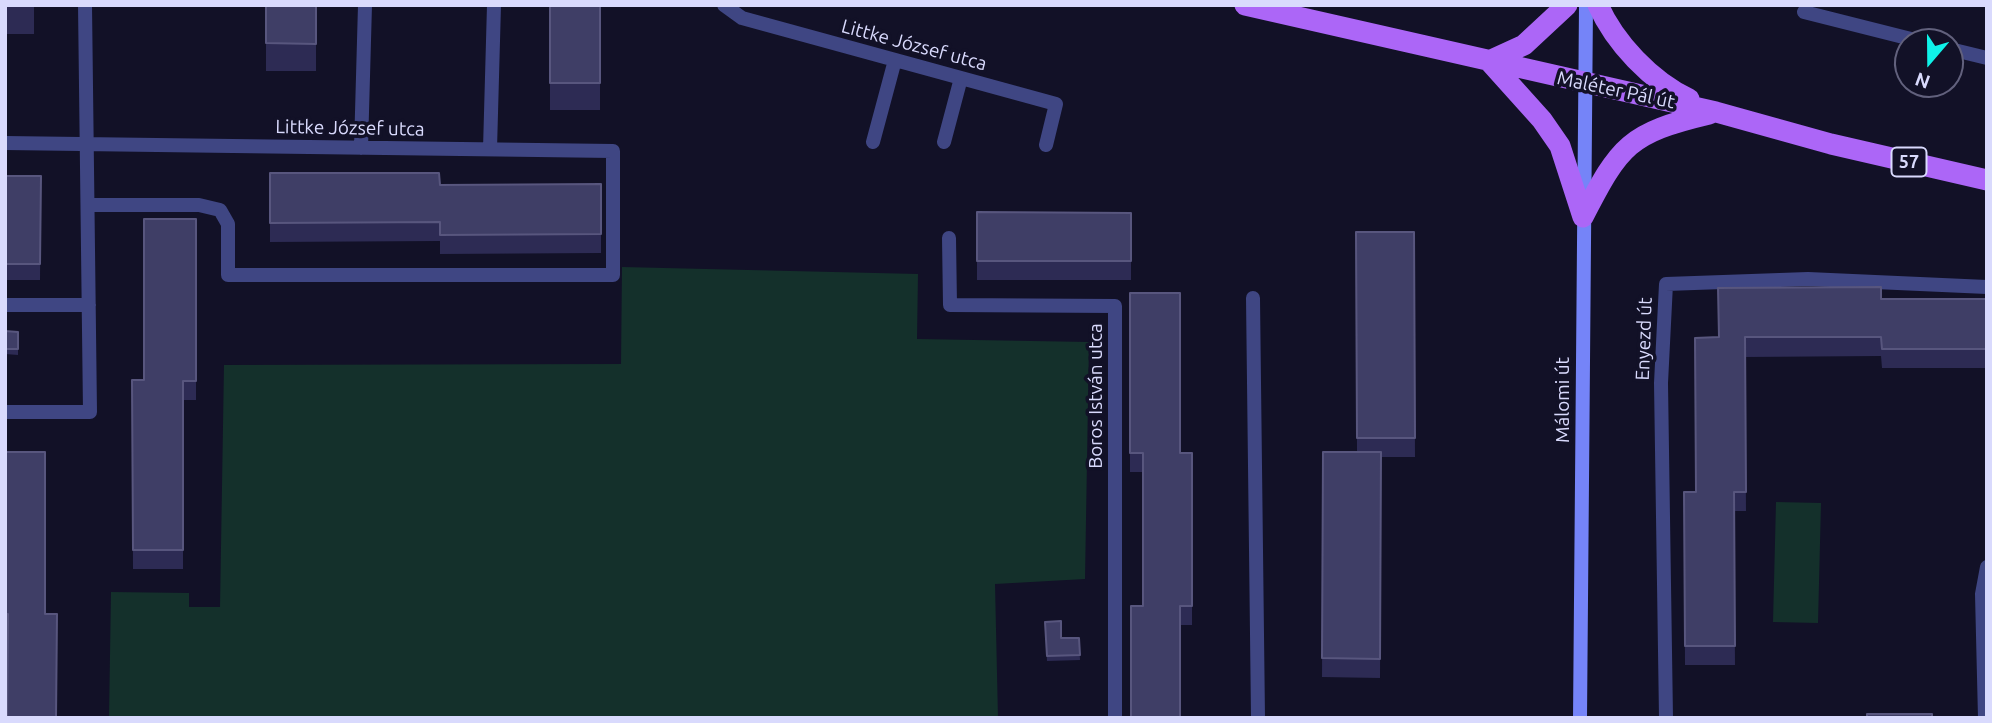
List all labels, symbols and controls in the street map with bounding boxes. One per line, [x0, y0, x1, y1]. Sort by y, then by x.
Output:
street label: Littke József utca [839, 15, 989, 75]
north arrow [1894, 28, 1964, 98]
street label: Maléter Pál út [1555, 66, 1677, 114]
text: N [1912, 68, 1933, 94]
street label: Littke József utca [275, 115, 425, 141]
road number: 57 [1892, 148, 1926, 176]
street label: Enyezd út [1631, 297, 1657, 381]
street label: Boros István utca [1085, 323, 1107, 469]
street label: Málomi út [1552, 357, 1574, 443]

